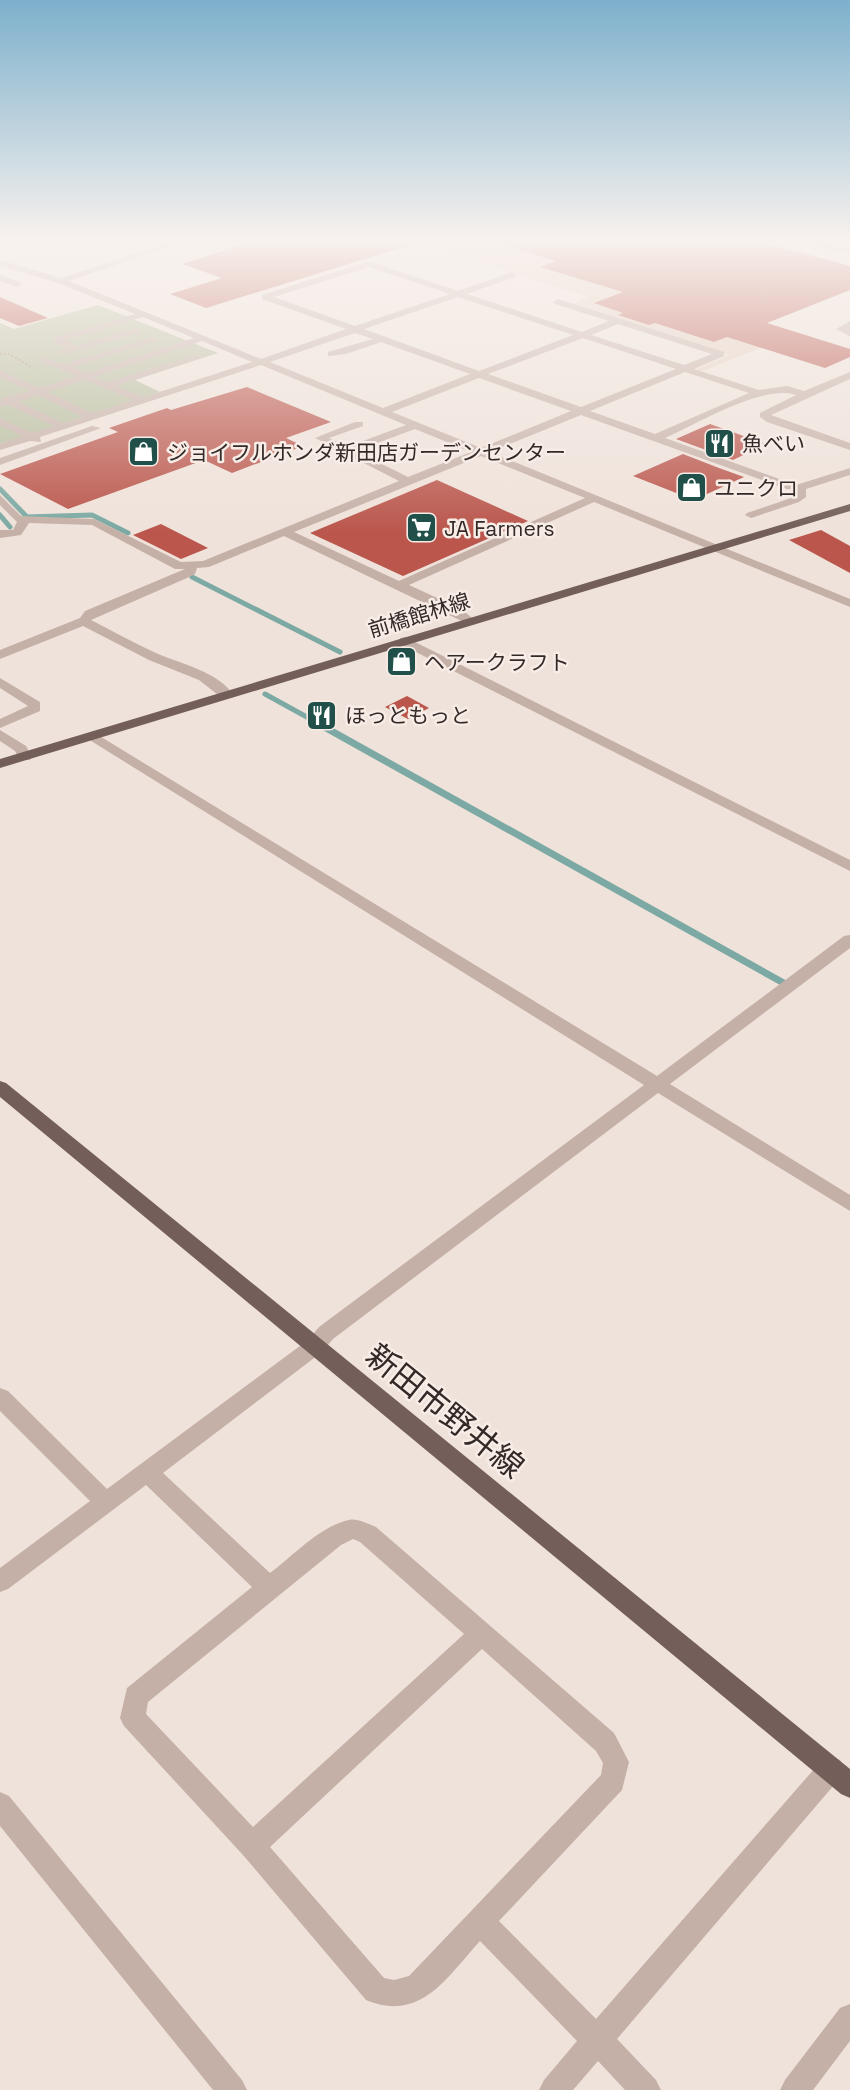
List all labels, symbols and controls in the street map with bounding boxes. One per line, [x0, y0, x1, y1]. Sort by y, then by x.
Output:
restaurant icon: 魚べい [702, 426, 736, 460]
place label: 魚べい [742, 430, 805, 457]
shop icon: ジョイフルホンダ新田店ガーデンセンター [127, 435, 161, 469]
place label: ジョイフルホンダ新田店ガーデンセンター [167, 439, 566, 466]
shop icon: ユニクロ [674, 471, 708, 505]
place label: ユニクロ [714, 475, 798, 502]
supermarket icon: JA Farmers [404, 511, 438, 545]
place label: JA Farmers [444, 515, 555, 542]
street label: 前橋館林線 [365, 587, 473, 643]
shop icon: ヘアークラフト [384, 645, 418, 679]
place label: ヘアークラフト [424, 649, 570, 676]
restaurant icon: ほっともっと [305, 698, 339, 732]
place label: ほっともっと [345, 702, 471, 729]
street label: 新田市野井線 [358, 1335, 532, 1487]

